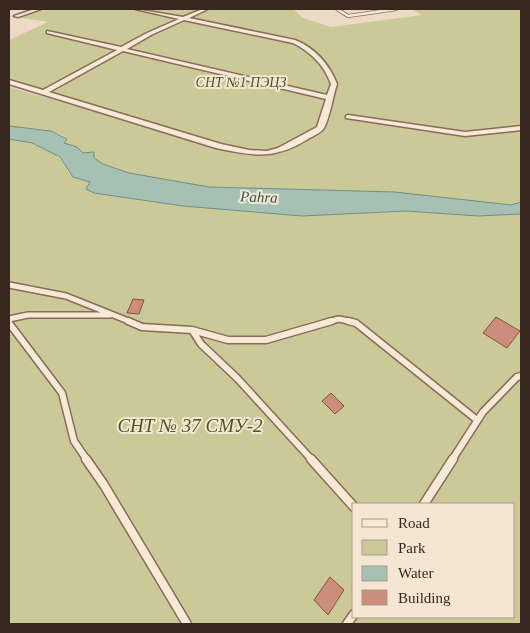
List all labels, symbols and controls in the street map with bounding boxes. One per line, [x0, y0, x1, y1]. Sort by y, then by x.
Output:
park label: СНТ №1 ПЭЦЗ [196, 75, 286, 90]
water label: Pahra [239, 188, 278, 206]
park label: СНТ № 37 СМУ-2 [117, 415, 263, 436]
legend [352, 503, 515, 618]
text: Road [398, 515, 430, 531]
text: Park [398, 540, 426, 556]
text: Water [398, 565, 433, 581]
text: Building [398, 590, 451, 606]

